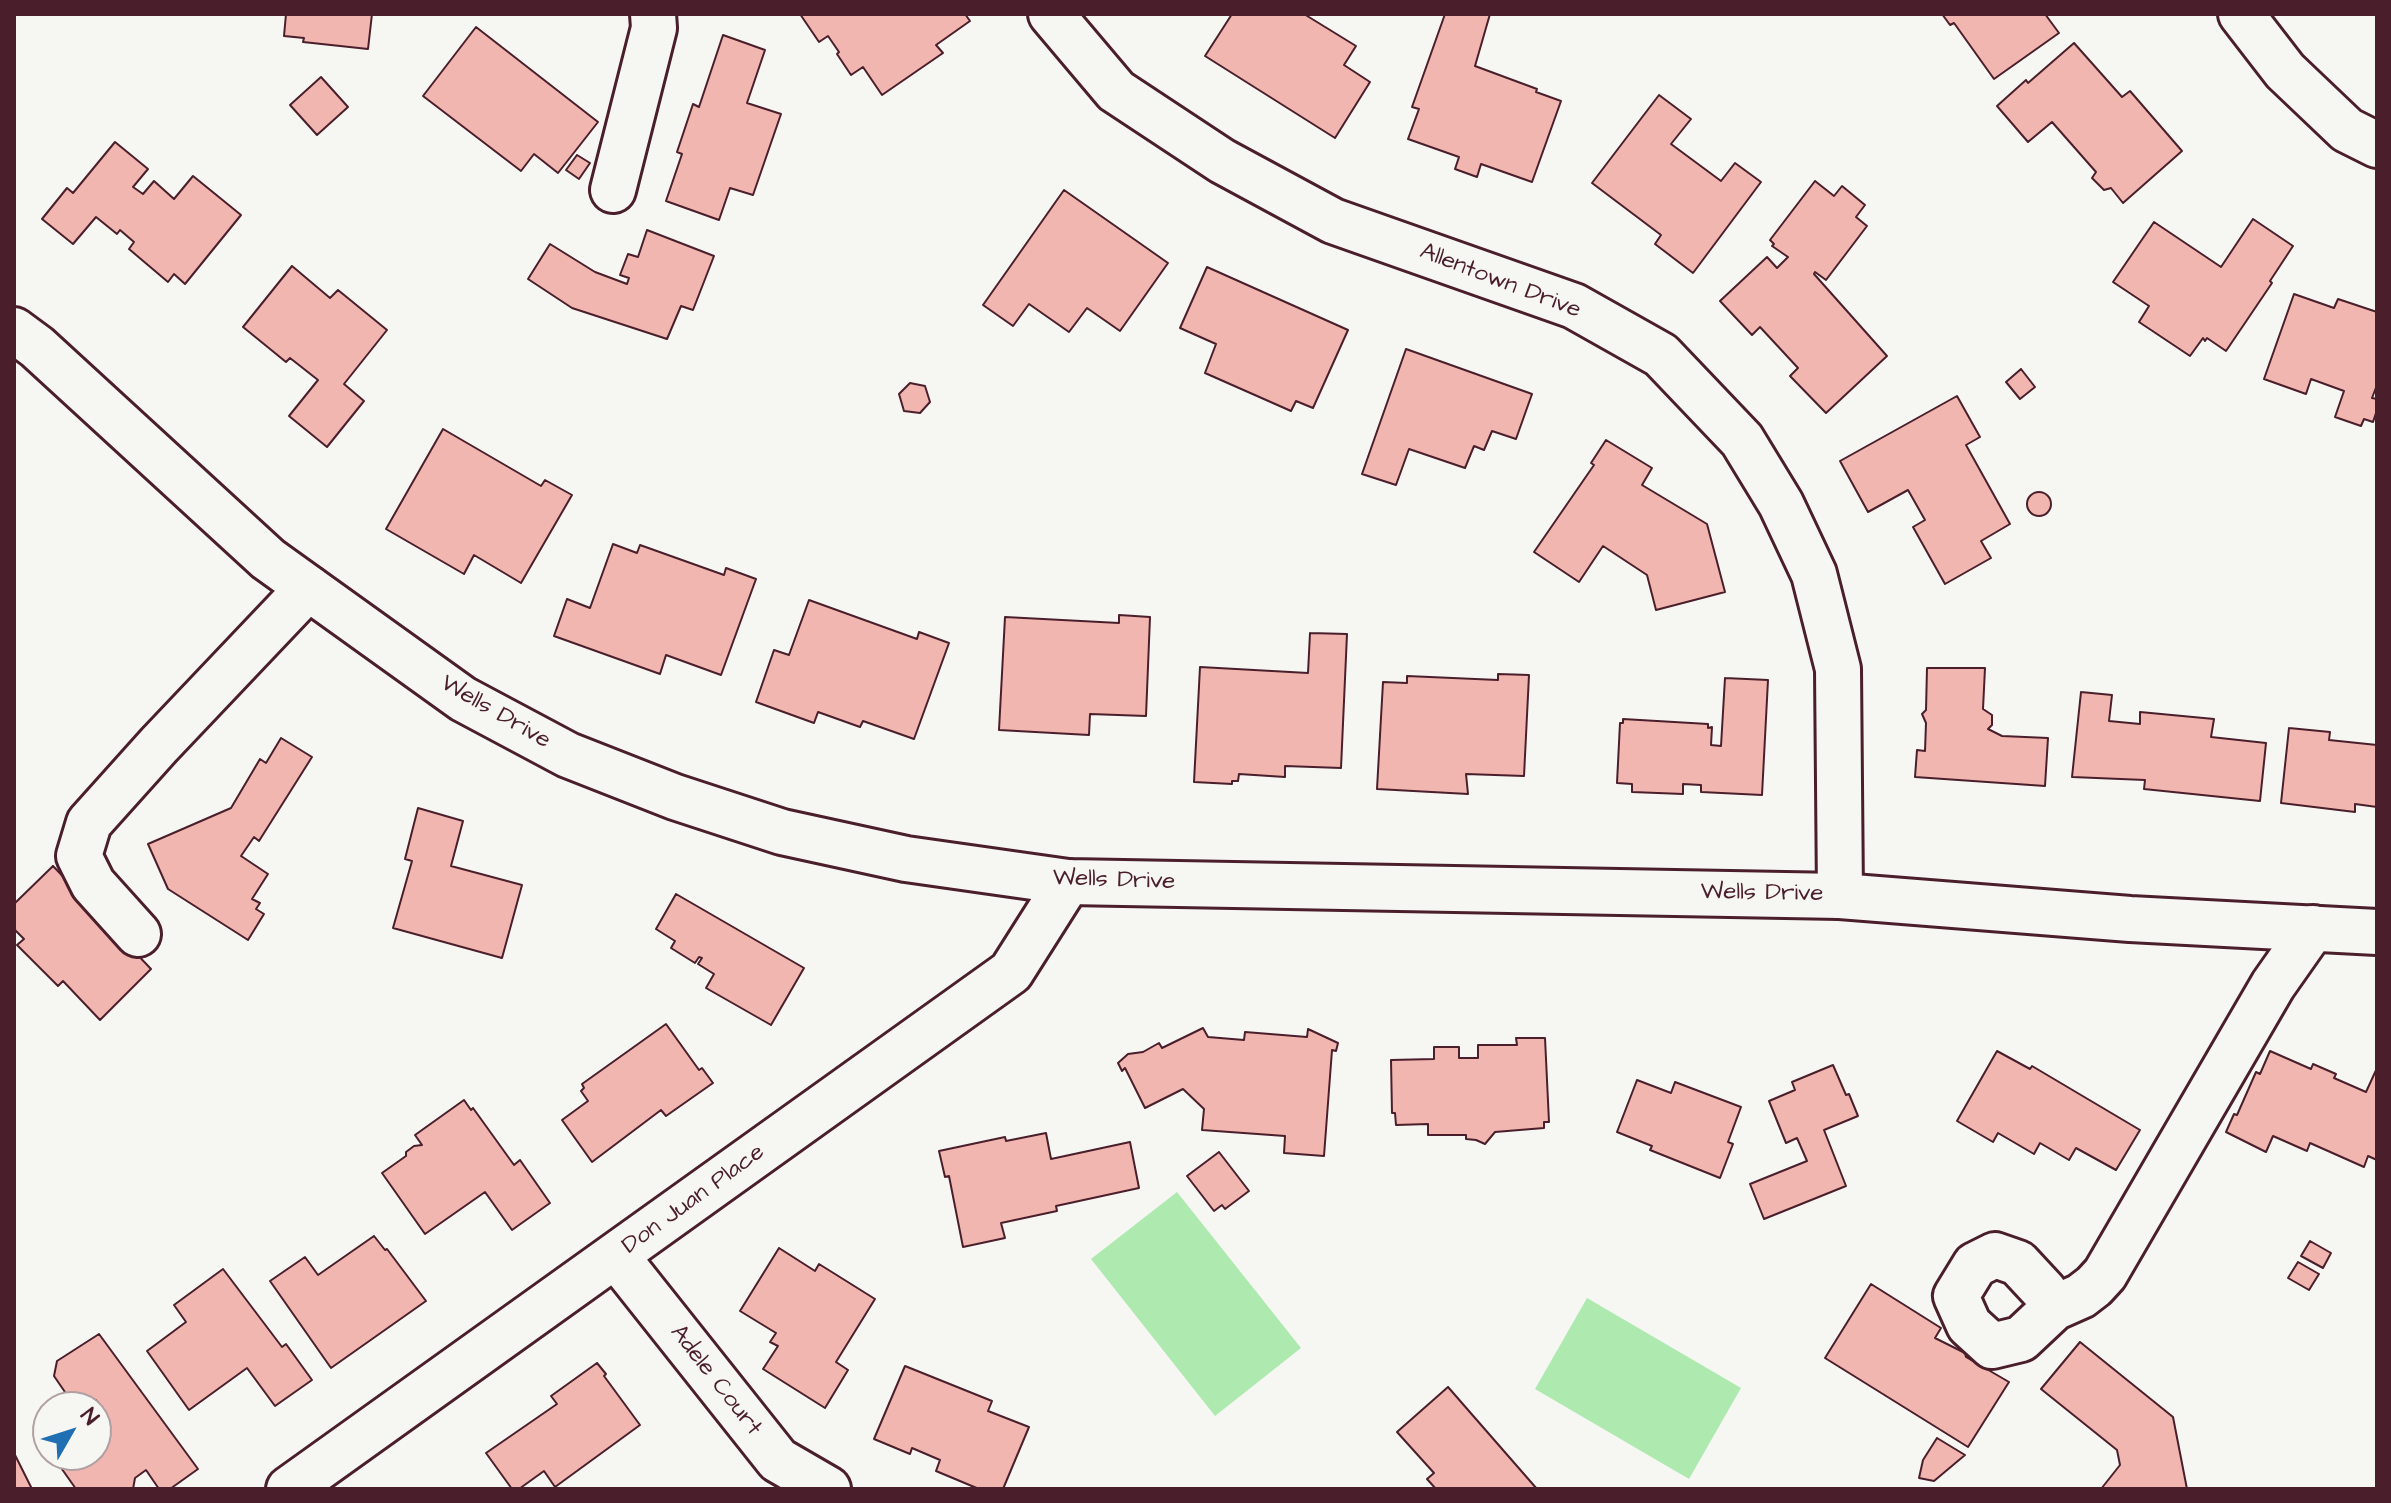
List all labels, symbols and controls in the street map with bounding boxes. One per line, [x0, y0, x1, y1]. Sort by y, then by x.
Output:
street label: Allentown Drive [1415, 238, 1585, 326]
street label: Wells Drive [435, 670, 555, 756]
street label: Wells Drive [1052, 864, 1176, 898]
street label: Wells Drive [1700, 879, 1824, 909]
street label: Don Juan Place [617, 1139, 771, 1261]
street label: Adele Court [663, 1320, 767, 1442]
north arrow [32, 1391, 112, 1471]
text: N [73, 1402, 106, 1432]

